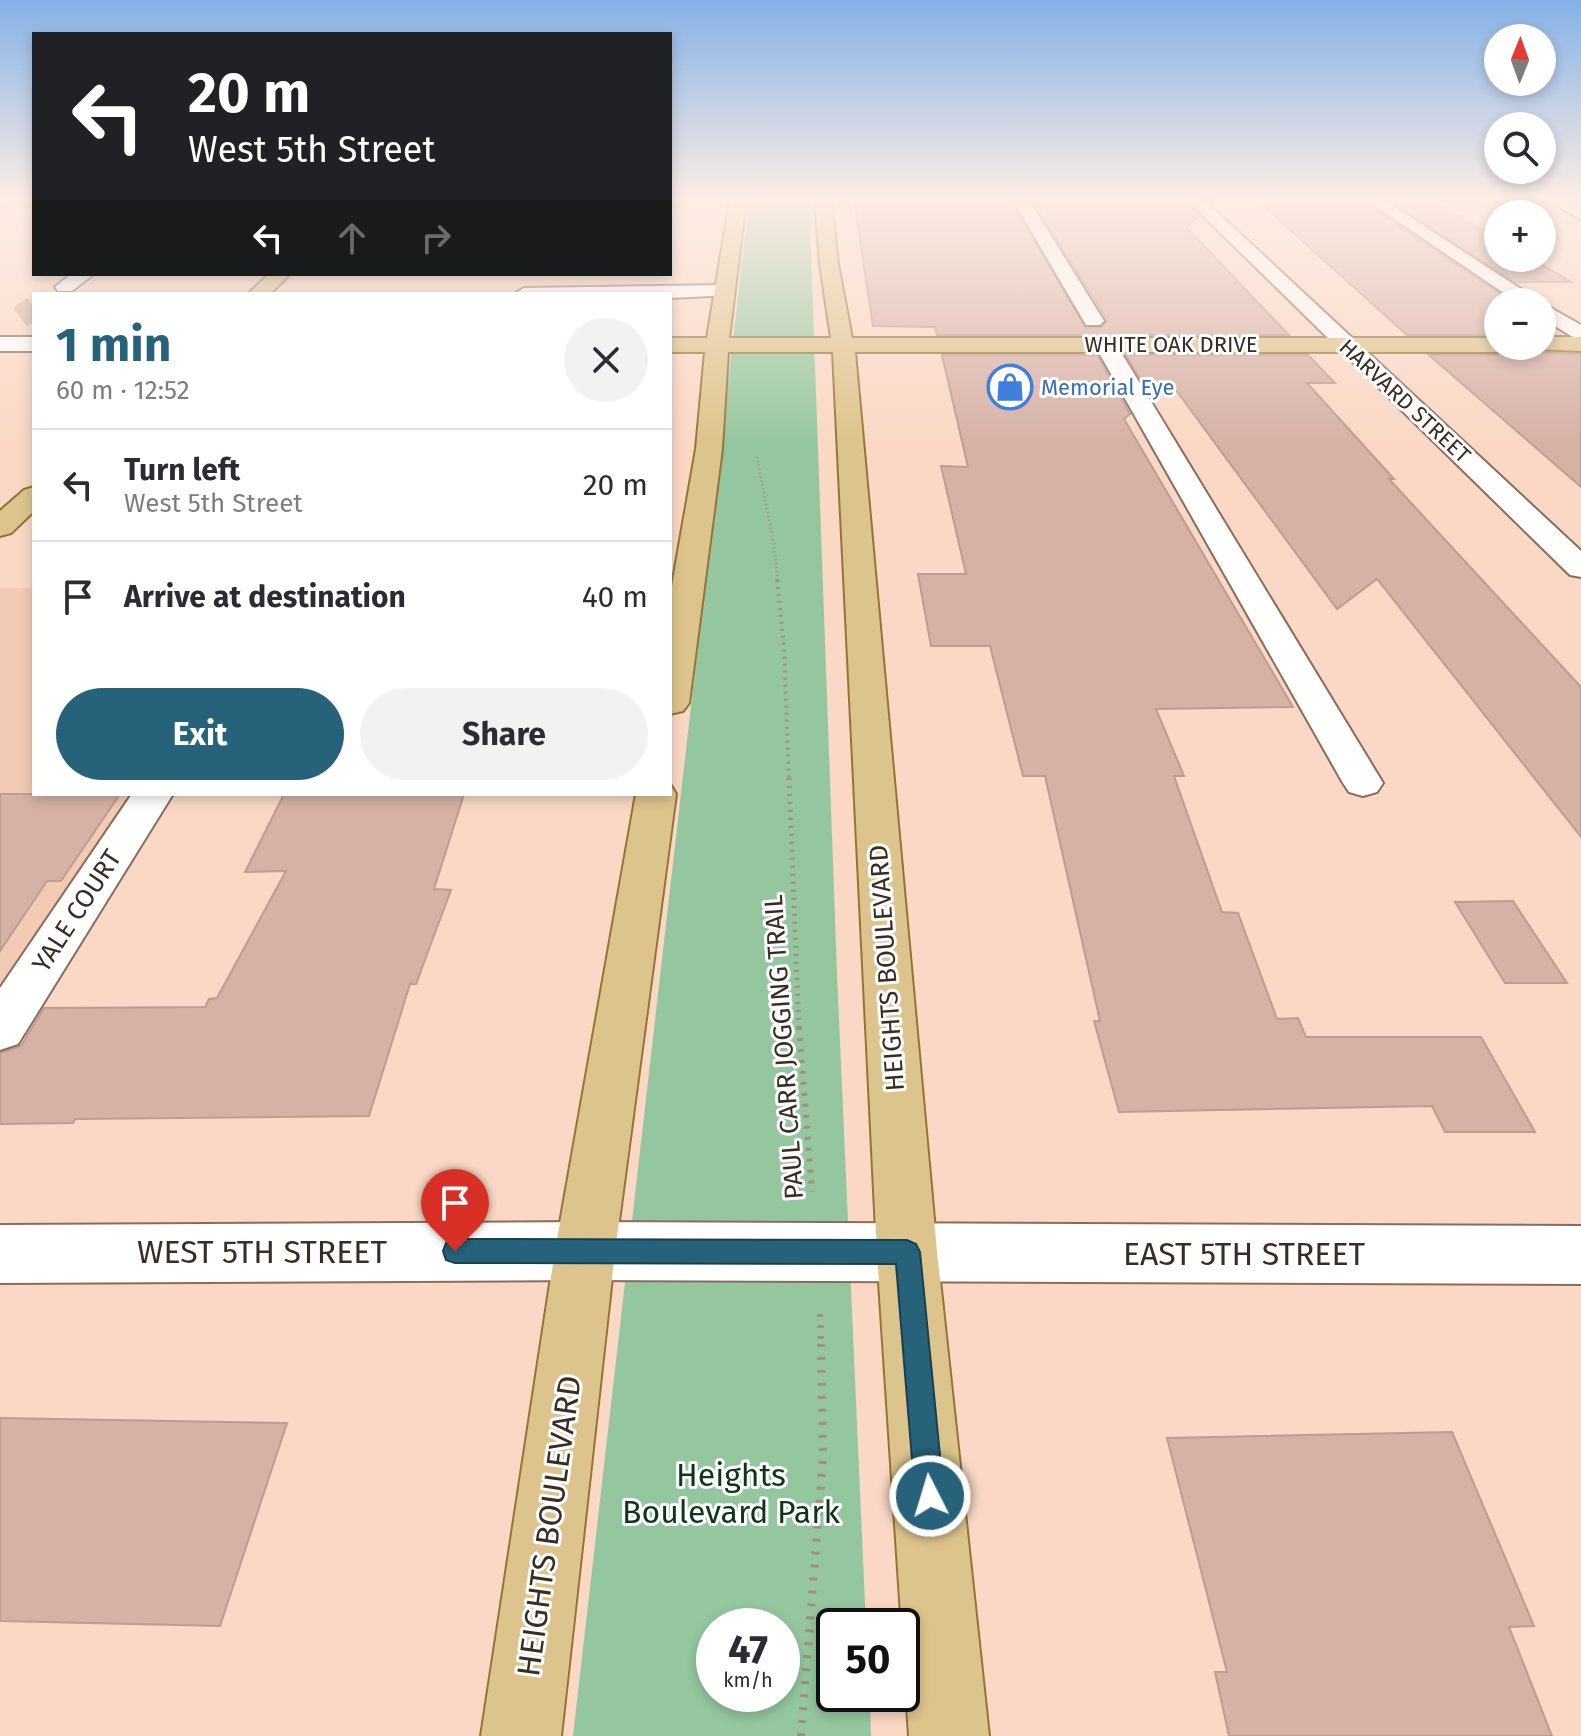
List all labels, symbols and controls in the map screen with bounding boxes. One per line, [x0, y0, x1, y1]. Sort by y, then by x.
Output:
north arrow [1484, 24, 1556, 96]
map controls [1484, 24, 1556, 360]
text: 20 m [188, 60, 310, 127]
icon: left [56, 64, 160, 168]
button: search [1484, 112, 1556, 184]
text: West 5th Street [188, 128, 435, 172]
button: + [1484, 200, 1556, 272]
icon: left [246, 216, 290, 260]
icon: ahead [330, 216, 374, 260]
icon: right [414, 216, 458, 260]
button: − [1484, 288, 1556, 360]
text: 1 min [56, 316, 171, 374]
button: close [564, 318, 648, 402]
street label: WHITE OAK DRIVE [1085, 331, 1257, 358]
street label: HARVARD STREET [1334, 333, 1477, 469]
shop icon: Memorial Eye [986, 363, 1034, 411]
place label: Memorial Eye [1041, 374, 1175, 401]
text: 60 m · 12:52 [56, 375, 190, 406]
text: Turn left [124, 452, 240, 488]
icon: left [56, 463, 100, 507]
text: 20 m [583, 467, 648, 503]
text: West 5th Street [124, 488, 303, 519]
icon: arrive [56, 575, 100, 619]
text: Arrive at destination [124, 579, 406, 615]
text: 40 m [582, 579, 648, 615]
button: Exit [56, 688, 344, 780]
button: Share [360, 688, 648, 780]
street label: YALE COURT [26, 844, 128, 978]
street label: HEIGHTS BOULEVARD [863, 844, 911, 1092]
street label: PAUL CARR JOGGING TRAIL [758, 894, 810, 1200]
pin [421, 1169, 489, 1251]
icon: arrive [433, 1181, 477, 1225]
street label: WEST 5TH STREET [137, 1233, 387, 1271]
street label: EAST 5TH STREET [1123, 1235, 1366, 1273]
street label: HEIGHTS BOULEVARD [509, 1373, 589, 1679]
position arrow [888, 1454, 972, 1538]
park label: Heights Boulevard Park [622, 1456, 841, 1531]
speed limit sign: 50 [816, 1608, 920, 1712]
text: 47 [728, 1626, 768, 1674]
text: km/h [723, 1668, 773, 1692]

